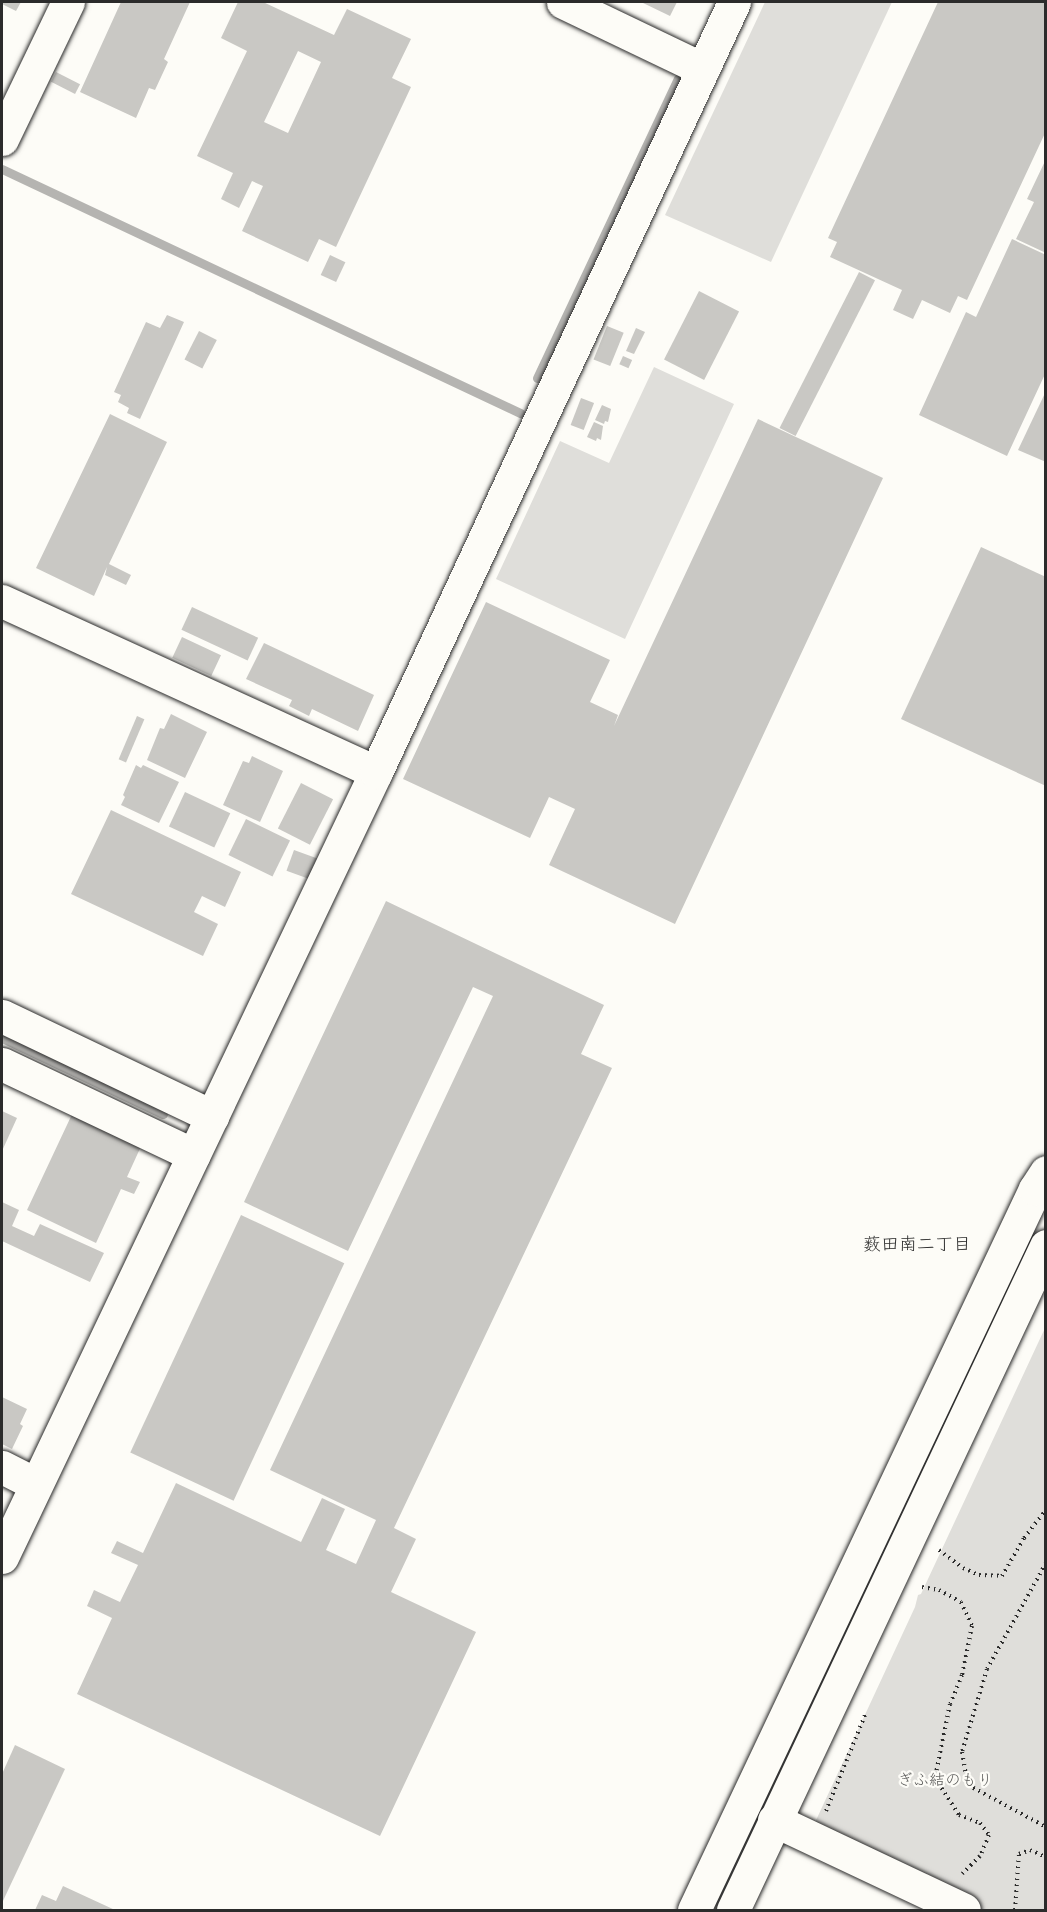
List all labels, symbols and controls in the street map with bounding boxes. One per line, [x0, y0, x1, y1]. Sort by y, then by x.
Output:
district label: 薮田南二丁目 [863, 1235, 971, 1257]
park label: ぎふ結のもり [897, 1771, 993, 1791]

